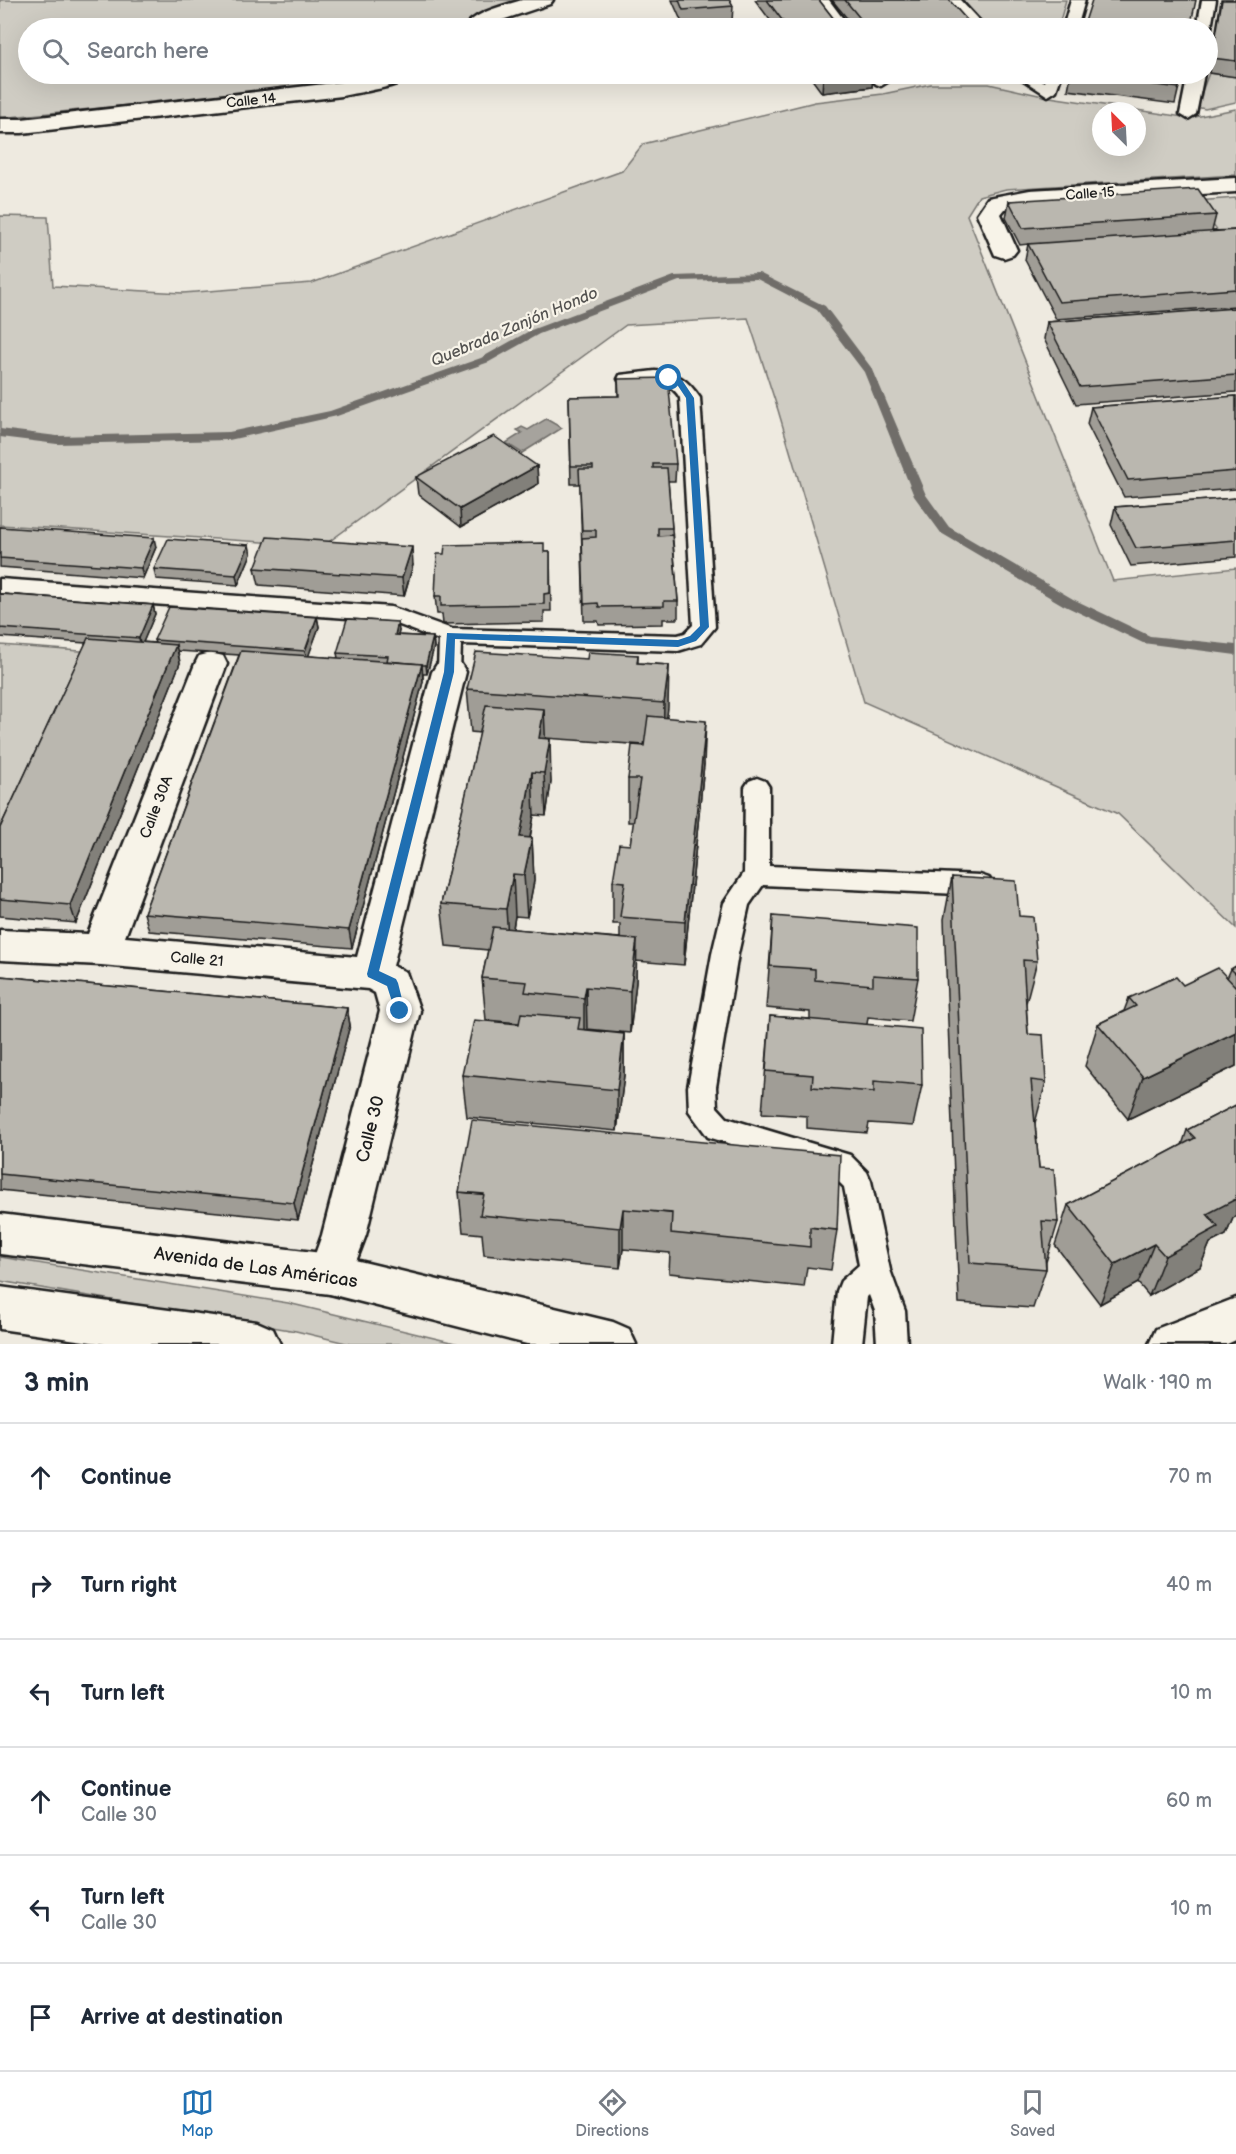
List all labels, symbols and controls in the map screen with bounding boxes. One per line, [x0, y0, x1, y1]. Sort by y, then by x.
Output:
search box [18, 18, 1218, 84]
icon: search [39, 35, 72, 68]
text: Search here [87, 38, 209, 65]
street label: Calle 14 [225, 89, 277, 112]
north arrow [1092, 102, 1146, 156]
street label: Calle 15 [1065, 183, 1115, 204]
water label: Quebrada Zanjón Hondo [428, 284, 601, 371]
route start [655, 364, 681, 390]
street label: Calle 30A [136, 772, 177, 841]
street label: Calle 21 [170, 948, 224, 971]
route end [386, 997, 412, 1023]
street label: Calle 30 [352, 1094, 389, 1165]
street label: Avenida de Las Américas [153, 1243, 359, 1292]
text: 3 min [24, 1368, 89, 1399]
text: Walk · 190 m [1103, 1371, 1212, 1395]
icon: ahead [24, 1461, 57, 1494]
text: Continue [81, 1464, 171, 1491]
text: 70 m [1168, 1465, 1212, 1489]
icon: right [24, 1569, 57, 1602]
text: Turn right [81, 1572, 177, 1599]
text: 40 m [1166, 1573, 1212, 1597]
icon: left [24, 1677, 57, 1710]
text: Turn left [81, 1680, 165, 1707]
text: 10 m [1171, 1681, 1212, 1705]
text: Continue [81, 1776, 171, 1803]
icon: ahead [24, 1785, 57, 1818]
text: 60 m [1166, 1789, 1212, 1813]
text: Calle 30 [81, 1803, 157, 1827]
text: Turn left [81, 1884, 165, 1911]
icon: left [24, 1893, 57, 1926]
text: 10 m [1171, 1897, 1212, 1921]
text: Calle 30 [81, 1911, 157, 1935]
icon: arrive [24, 2001, 57, 2034]
text: Arrive at destination [81, 2004, 283, 2031]
tab: Map [181, 2086, 214, 2141]
tab: Directions [575, 2086, 649, 2141]
tab: Saved [1010, 2086, 1055, 2141]

